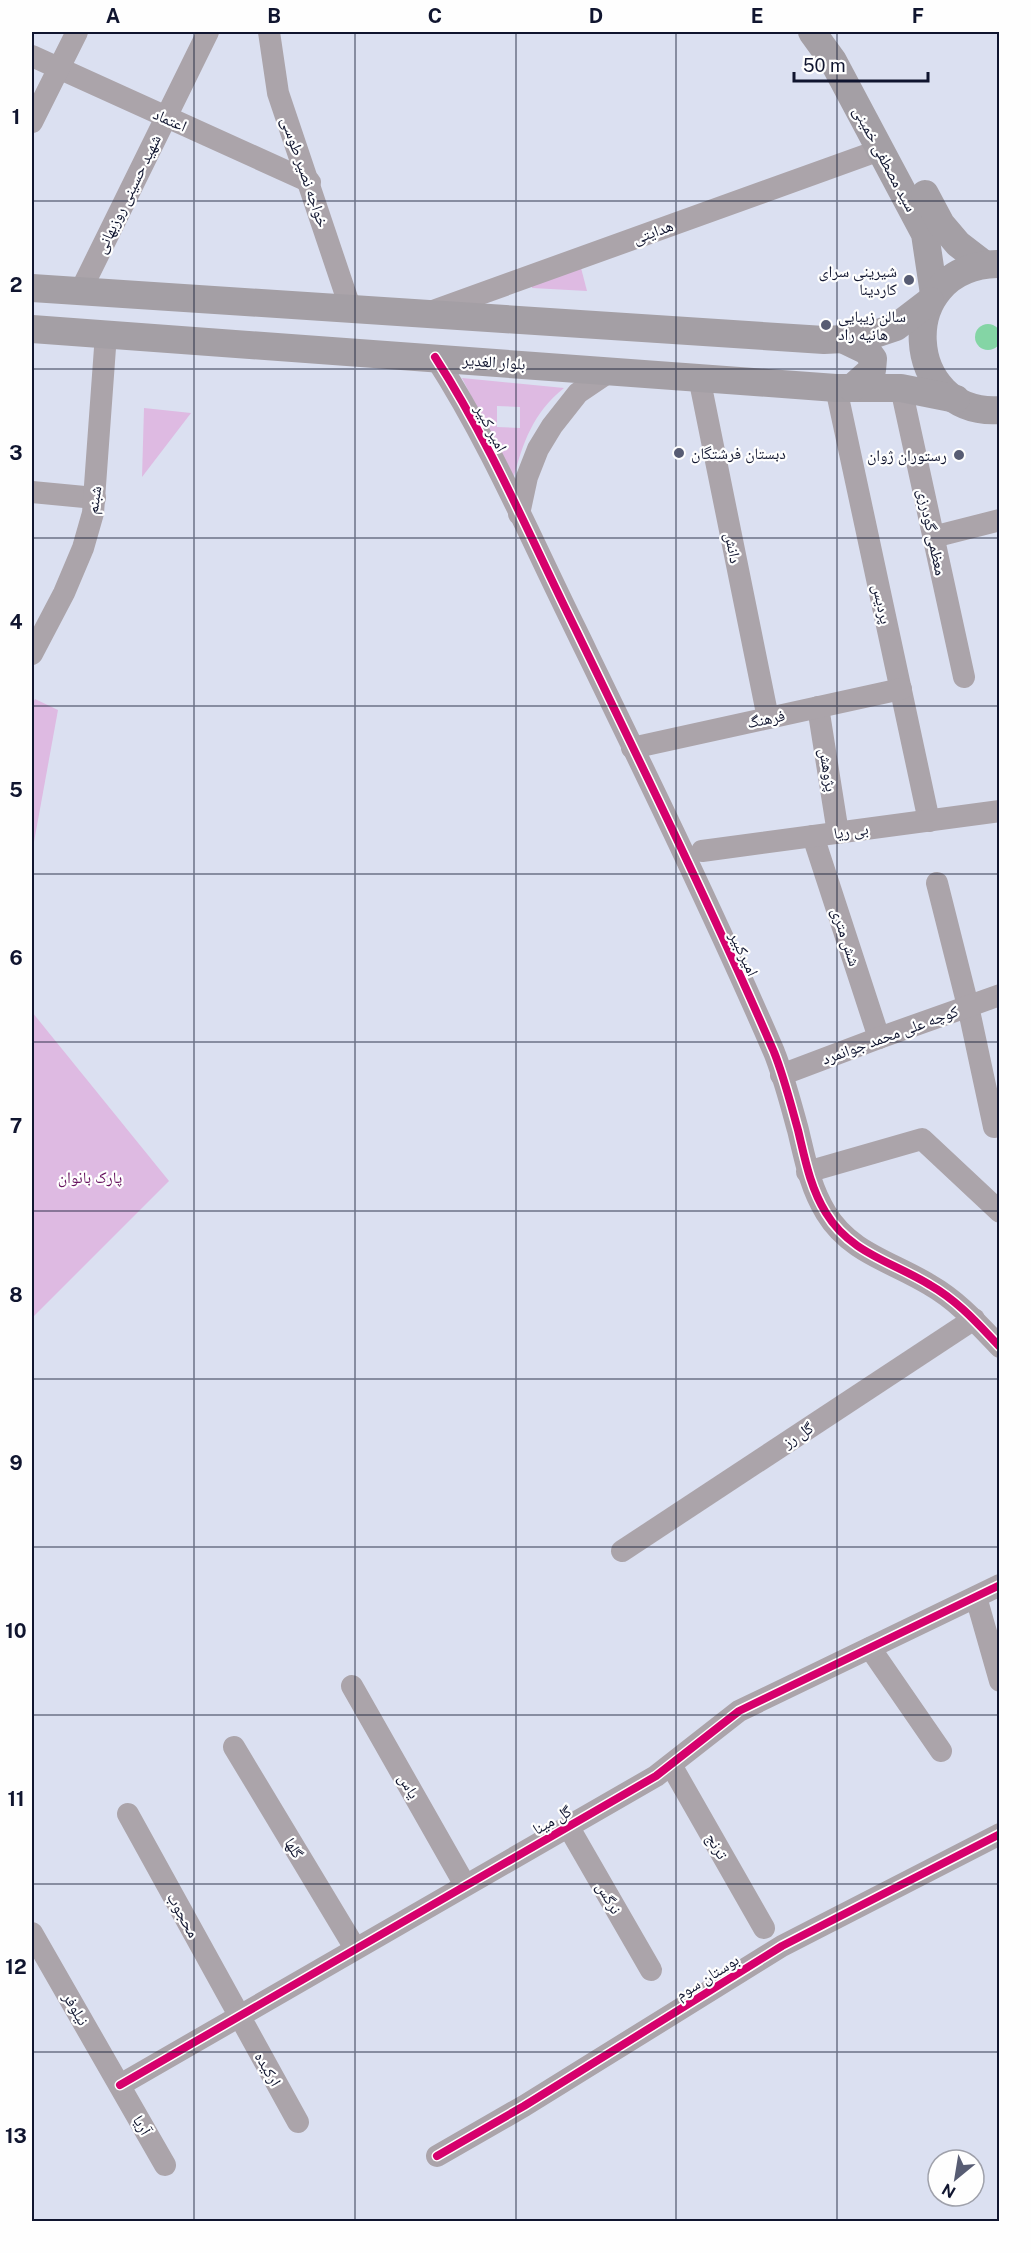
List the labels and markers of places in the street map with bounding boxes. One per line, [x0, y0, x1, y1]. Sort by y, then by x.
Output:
place label: شیرینی سرای کاردینا [819, 262, 897, 299]
marker: شیرینی سرای کاردینا [902, 273, 916, 287]
place label: سالن زیبایی هانيه راد [838, 307, 906, 344]
marker: سالن زیبایی هانيه راد [819, 318, 833, 332]
place label: دبستان فرشتگان [691, 444, 786, 464]
marker: دبستان فرشتگان [672, 446, 686, 460]
place label: رستوران ژوان [867, 446, 947, 466]
marker: رستوران ژوان [952, 448, 966, 462]

